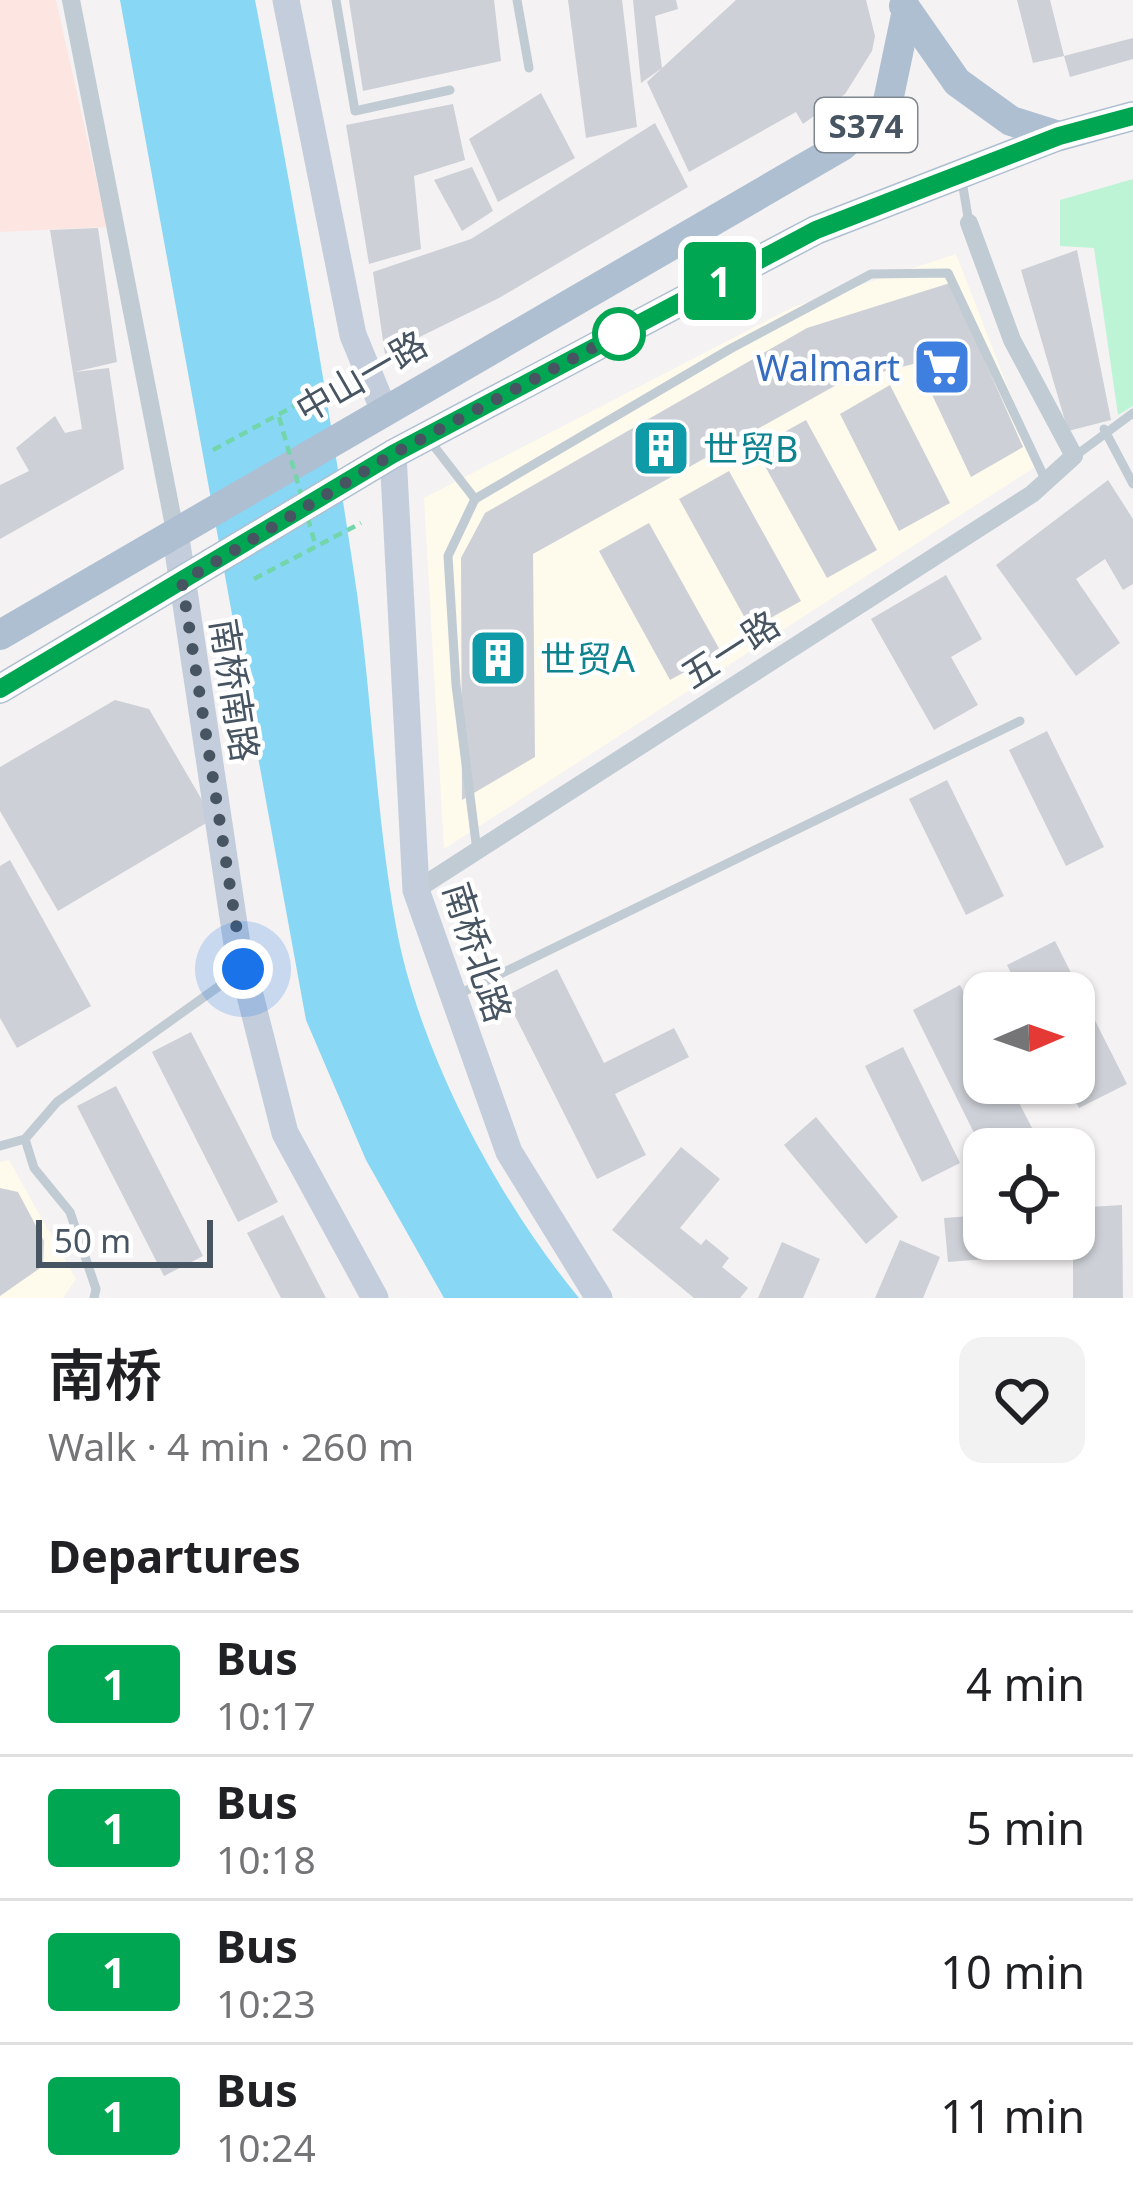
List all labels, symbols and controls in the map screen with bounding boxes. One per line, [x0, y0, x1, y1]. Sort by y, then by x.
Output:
road number: S374 [815, 98, 917, 152]
line badge: 1 [681, 242, 759, 320]
text: 1 [708, 252, 732, 309]
unlabelled marker [594, 309, 644, 359]
street label: 中山一路 [286, 319, 436, 433]
supermarket icon: Walmart [911, 336, 973, 398]
place label: Walmart [756, 343, 900, 392]
building icon: 世贸B [630, 417, 692, 479]
place label: 世贸B [703, 424, 798, 473]
street label: 五一路 [671, 599, 789, 699]
street label: 南桥南路 [200, 615, 270, 765]
building icon: 世贸A [467, 627, 529, 689]
place label: 世贸A [540, 634, 635, 683]
street label: 南桥北路 [432, 876, 524, 1028]
your location [213, 939, 273, 999]
north arrow [963, 972, 1095, 1104]
map controls [963, 972, 1095, 1260]
button: locate [963, 1128, 1095, 1260]
scale bar [36, 1214, 213, 1267]
text: 50 m [54, 1218, 131, 1263]
text: 南桥 [48, 1335, 162, 1413]
button: heart [959, 1337, 1085, 1463]
text: Walk · 4 min · 260 m [48, 1419, 414, 1472]
text: Departures [48, 1525, 301, 1586]
text: Bus [216, 1627, 298, 1688]
text: 4 min [966, 1653, 1085, 1714]
text: 1 [102, 1655, 126, 1712]
text: 10:17 [216, 1688, 316, 1741]
text: Bus [216, 1771, 298, 1832]
text: 5 min [966, 1797, 1085, 1858]
text: 1 [102, 1799, 126, 1856]
text: 10:18 [216, 1832, 316, 1885]
text: Bus [216, 1915, 298, 1976]
text: 10 min [940, 1941, 1085, 2002]
text: 1 [102, 1943, 126, 2000]
text: 10:23 [216, 1976, 316, 2029]
text: Bus [216, 2059, 298, 2120]
text: 11 min [940, 2085, 1085, 2146]
text: 1 [102, 2087, 126, 2144]
text: 10:24 [216, 2120, 316, 2173]

